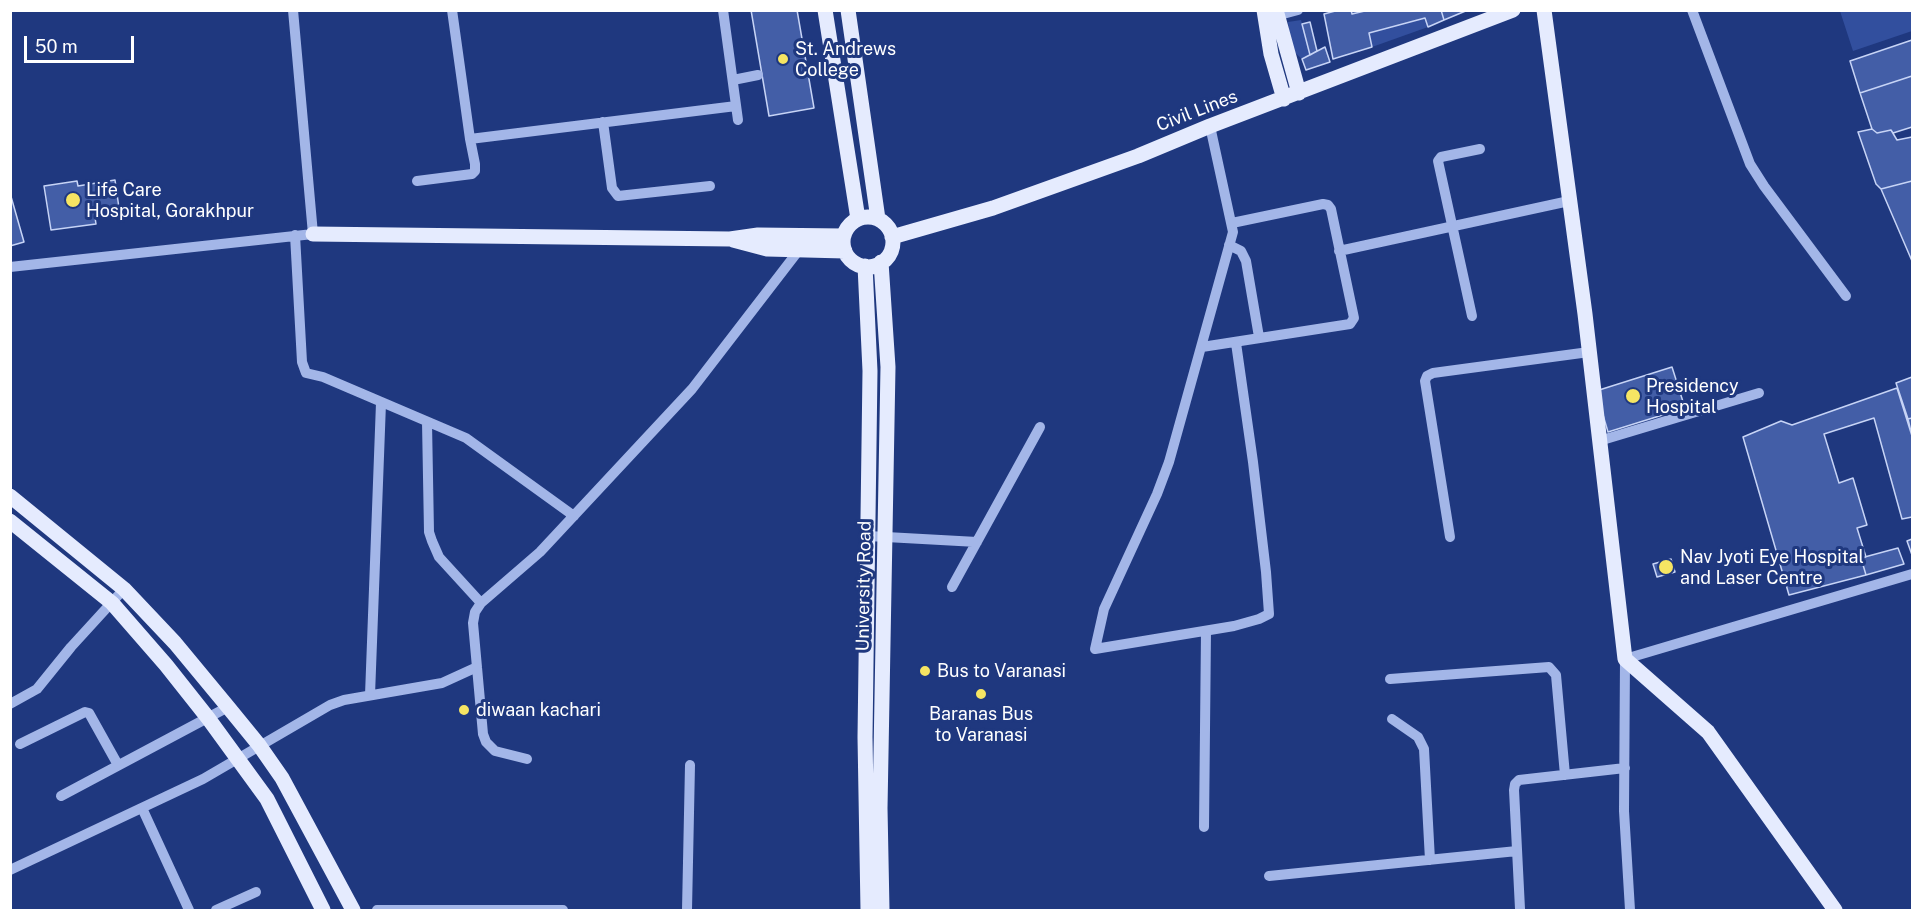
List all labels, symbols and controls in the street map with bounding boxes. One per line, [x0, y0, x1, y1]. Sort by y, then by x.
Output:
scale bar [27, 24, 136, 62]
text: 50 m [35, 36, 78, 57]
place label: St. Andrews College [795, 38, 896, 80]
marker: St. Andrews College [776, 52, 790, 66]
street label: Civil Lines [1153, 86, 1241, 136]
place label: Life Care Hospital, Gorakhpur [86, 179, 254, 222]
marker: Life Care Hospital, Gorakhpur [64, 191, 82, 209]
place label: Presidency Hospital [1646, 375, 1739, 418]
marker: Presidency Hospital [1624, 387, 1642, 405]
street label: University Road [852, 520, 876, 652]
place label: Nav Jyoti Eye Hospital and Laser Centre [1680, 546, 1864, 588]
marker: Nav Jyoti Eye Hospital and Laser Centre [1657, 558, 1675, 576]
place label: Bus to Varanasi [937, 660, 1066, 682]
marker: Bus to Varanasi [918, 664, 932, 678]
marker: Baranas Bus to Varanasi [974, 687, 988, 701]
place label: diwaan kachari [476, 699, 601, 721]
marker: diwaan kachari [457, 703, 471, 717]
place label: Baranas Bus to Varanasi [929, 703, 1033, 746]

